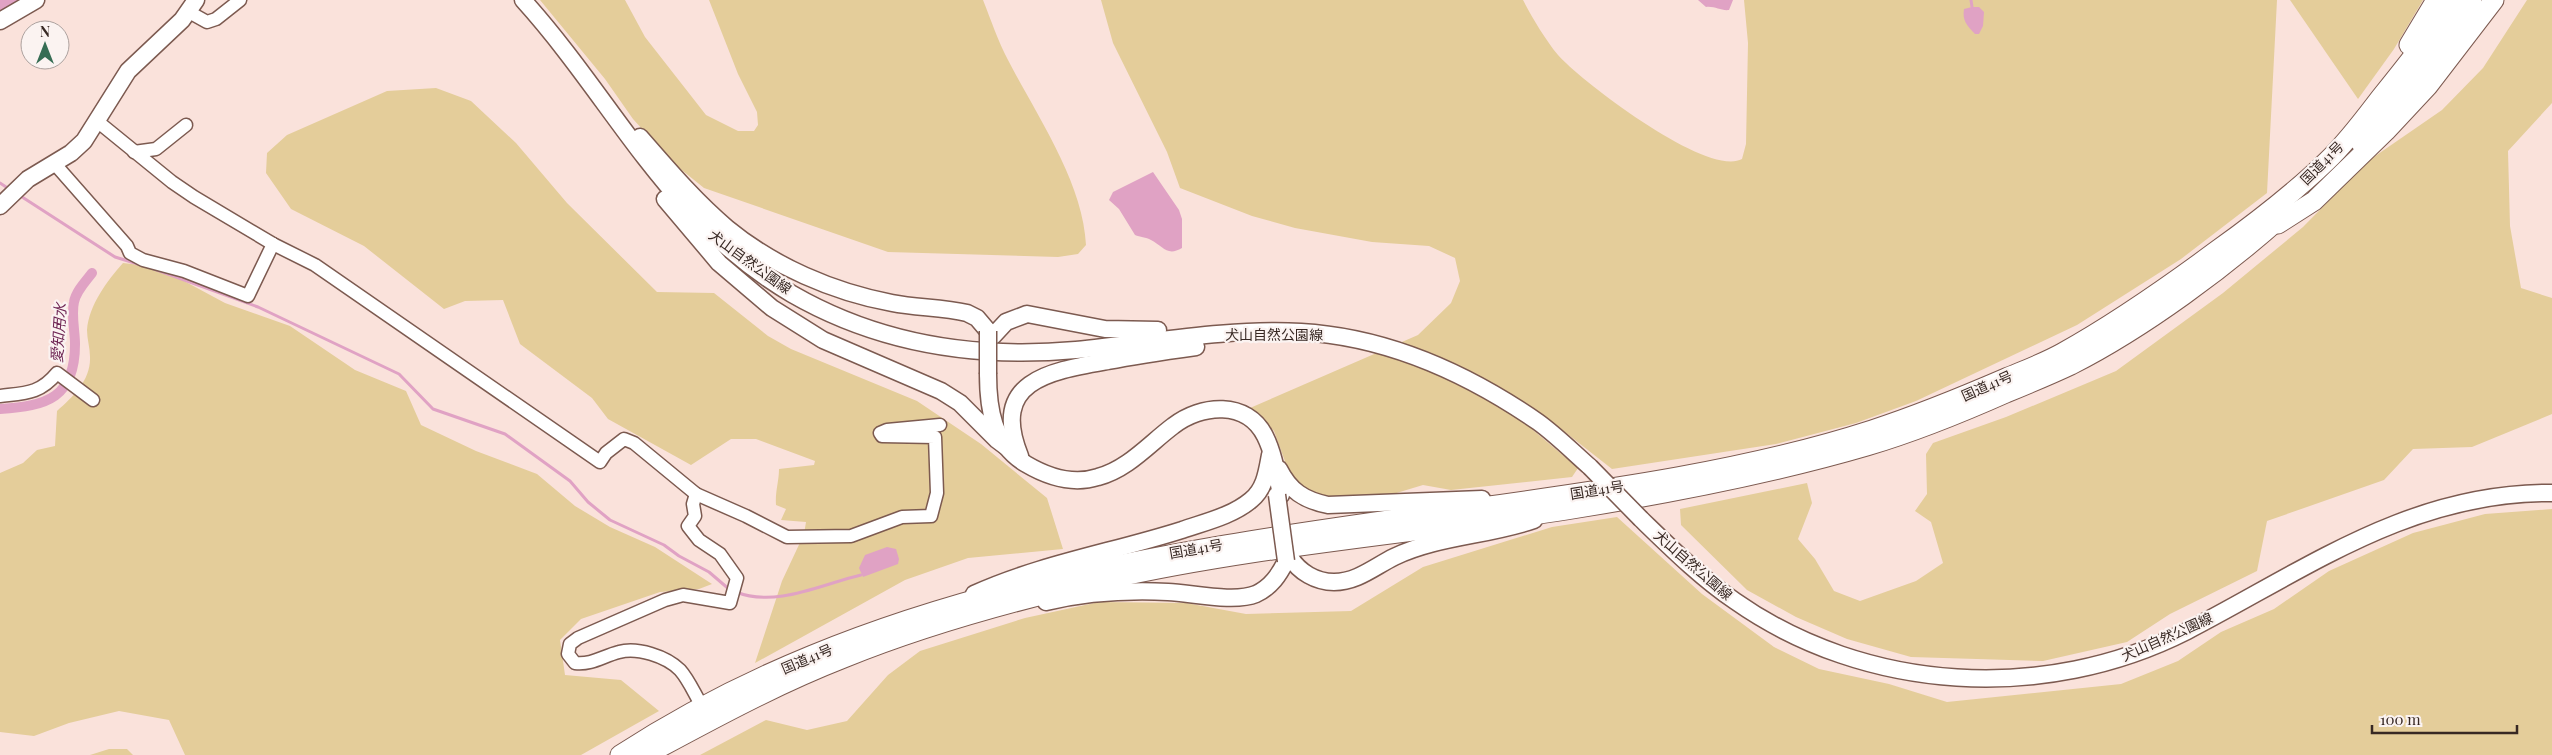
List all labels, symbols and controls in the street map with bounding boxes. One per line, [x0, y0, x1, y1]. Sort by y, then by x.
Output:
north arrow [20, 20, 70, 70]
text: N [40, 22, 50, 41]
street label: 国道41号 [2296, 137, 2347, 188]
street label: 犬山自然公園線 [705, 225, 796, 298]
water label: 愛知用水 [46, 300, 70, 364]
street label: 犬山自然公園線 [1225, 325, 1323, 344]
street label: 国道41号 [1958, 366, 2015, 405]
street label: 国道41号 [1569, 476, 1625, 503]
street label: 犬山自然公園線 [1650, 525, 1737, 604]
street label: 国道41号 [1168, 534, 1224, 563]
street label: 犬山自然公園線 [2118, 608, 2215, 665]
street label: 国道41号 [778, 639, 835, 678]
scale bar [2372, 702, 2517, 734]
text: 100 m [2380, 709, 2421, 729]

